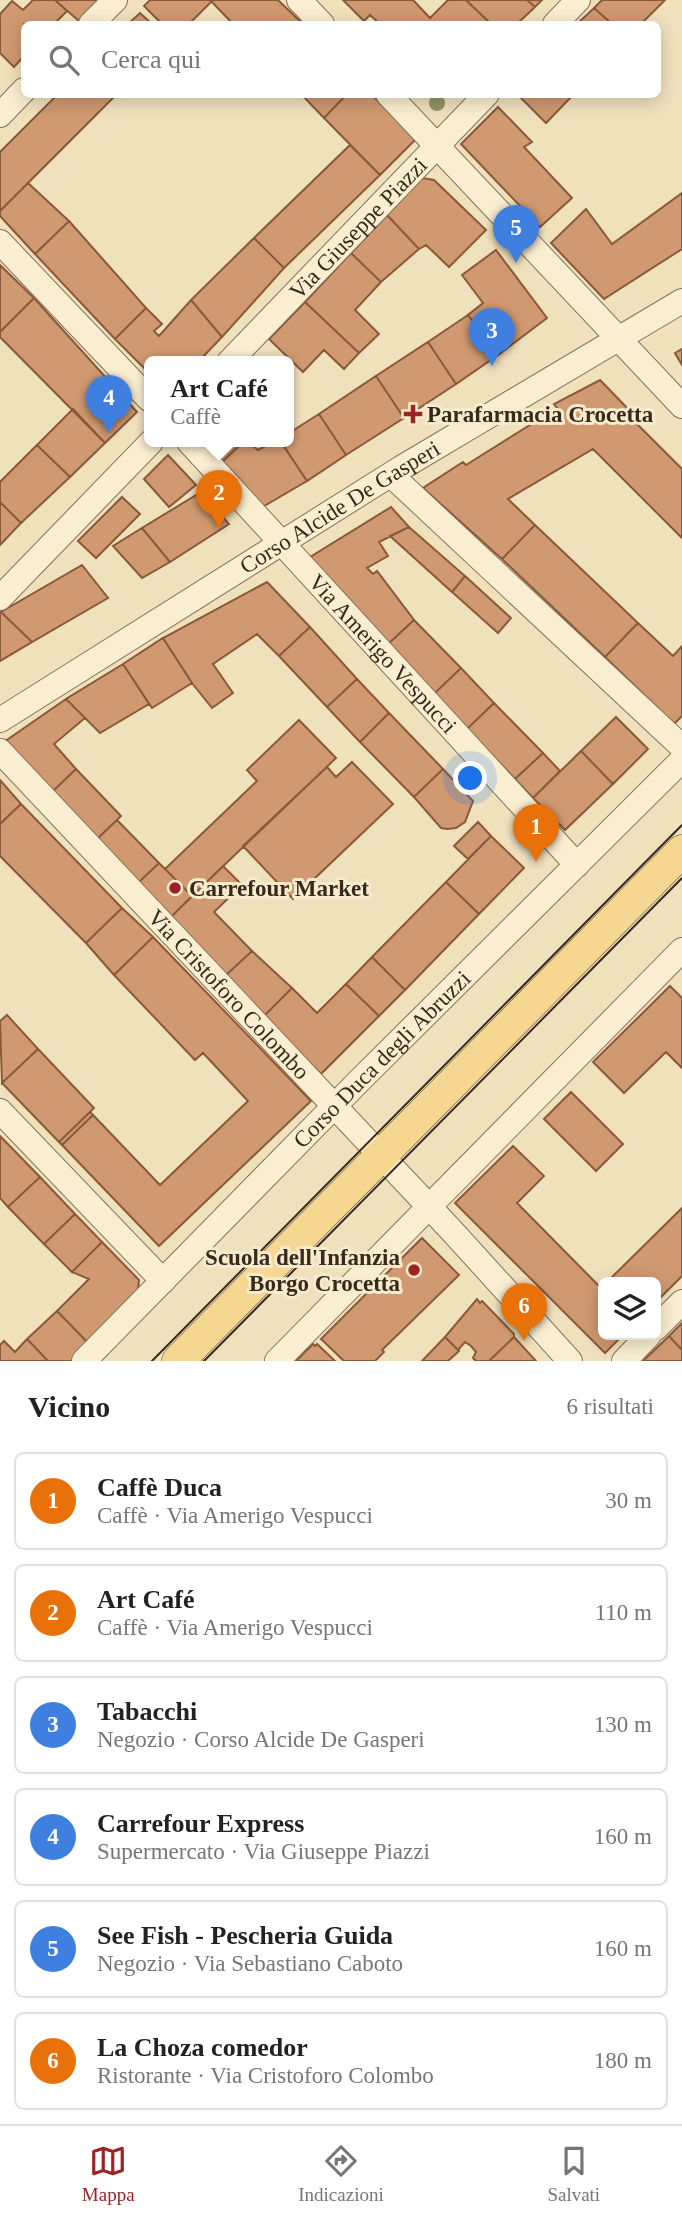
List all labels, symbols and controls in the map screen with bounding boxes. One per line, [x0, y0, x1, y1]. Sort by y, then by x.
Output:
search box [21, 21, 661, 98]
icon: search [45, 41, 83, 79]
text: Cerca qui [101, 45, 201, 74]
street label: Via Giuseppe Piazzi [284, 152, 432, 304]
pin: 5 [493, 205, 539, 263]
pin: 3 [469, 308, 515, 366]
popup [144, 356, 294, 447]
text: Art Café [170, 374, 268, 403]
pin: 4 [86, 375, 132, 433]
place label: Parafarmacia Crocetta [427, 402, 654, 427]
text: Caffè [170, 404, 221, 429]
marker: Parafarmacia Crocetta [405, 406, 421, 422]
street label: Corso Alcide De Gasperi [235, 435, 444, 579]
pin: 2 [196, 470, 242, 528]
street label: Via Amerigo Vespucci [304, 569, 462, 738]
your location [453, 761, 487, 795]
pin: 1 [513, 804, 559, 862]
place label: Carrefour Market [189, 876, 369, 901]
marker: Carrefour Market [167, 880, 183, 896]
street label: Via Cristoforo Colombo [143, 904, 315, 1084]
street label: Corso Duca degli Abruzzi [288, 965, 475, 1153]
place label: Scuola dell'Infanzia Borgo Crocetta [205, 1245, 401, 1296]
marker: Scuola dell'Infanzia Borgo Crocetta [406, 1262, 422, 1278]
map controls [598, 1277, 661, 1340]
button: layers [598, 1277, 661, 1340]
pin: 6 [501, 1283, 547, 1341]
text: Vicino [28, 1390, 110, 1423]
text: 6 risultati [566, 1394, 654, 1419]
text: Caffè Duca [97, 1473, 222, 1502]
text: 1 [47, 1488, 59, 1513]
text: 30 m [605, 1488, 652, 1513]
text: Caffè · Via Amerigo Vespucci [97, 1503, 373, 1528]
text: Art Café [97, 1585, 194, 1614]
text: 2 [47, 1600, 59, 1625]
text: 110 m [595, 1600, 652, 1625]
text: Caffè · Via Amerigo Vespucci [97, 1615, 373, 1640]
text: Tabacchi [97, 1697, 197, 1726]
text: 3 [47, 1712, 59, 1737]
text: 130 m [594, 1712, 652, 1737]
text: Negozio · Corso Alcide De Gasperi [97, 1727, 425, 1752]
text: Carrefour Express [97, 1809, 304, 1838]
text: 4 [47, 1824, 59, 1849]
text: 160 m [594, 1824, 652, 1849]
text: Supermercato · Via Giuseppe Piazzi [97, 1839, 430, 1864]
text: See Fish - Pescheria Guida [97, 1921, 393, 1950]
text: 5 [47, 1936, 59, 1961]
text: 160 m [594, 1936, 652, 1961]
text: Negozio · Via Sebastiano Caboto [97, 1951, 403, 1976]
text: La Choza comedor [97, 2033, 308, 2062]
text: 6 [47, 2048, 59, 2073]
text: 180 m [594, 2048, 652, 2073]
text: Ristorante · Via Cristoforo Colombo [97, 2063, 434, 2088]
tab: Mappa [82, 2142, 135, 2206]
tab: Indicazioni [298, 2142, 384, 2206]
tab: Salvati [547, 2142, 600, 2206]

